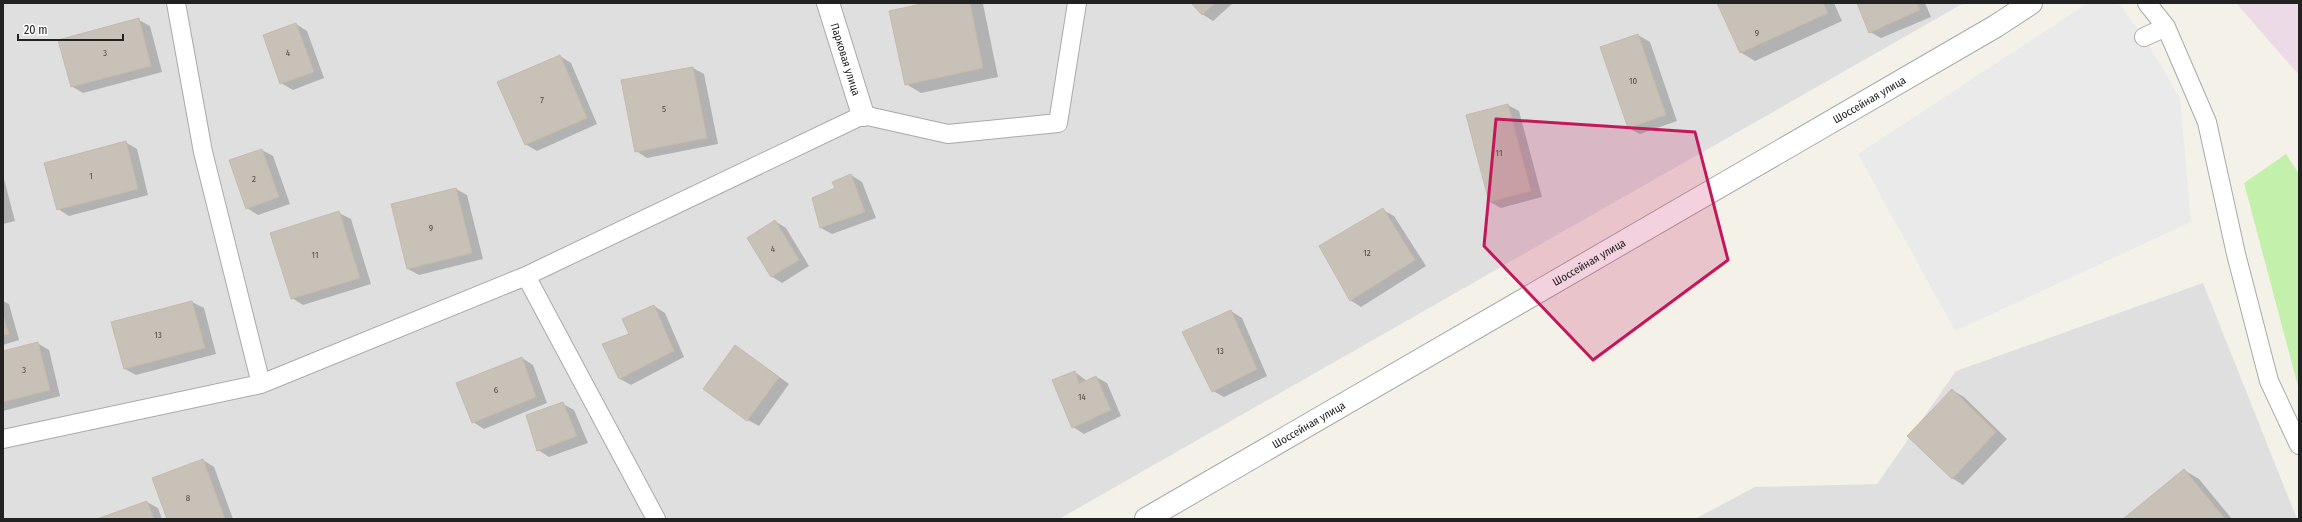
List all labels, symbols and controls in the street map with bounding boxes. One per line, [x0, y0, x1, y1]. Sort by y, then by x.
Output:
scale bar [18, 16, 123, 42]
street label: Парковая улица [828, 22, 863, 97]
text: 20 m [24, 23, 48, 37]
house number: 9 [1755, 28, 1759, 38]
house number: 3 [103, 48, 107, 58]
house number: 4 [286, 48, 291, 58]
street label: Шоссейная улица [1831, 74, 1908, 126]
house number: 10 [1629, 76, 1637, 86]
house number: 7 [540, 95, 544, 105]
house number: 5 [662, 104, 666, 114]
house number: 11 [1496, 148, 1502, 158]
house number: 1 [89, 171, 93, 181]
house number: 2 [252, 174, 256, 184]
house number: 9 [429, 223, 433, 233]
street label: Шоссейная улица [1550, 236, 1628, 289]
house number: 4 [771, 244, 776, 254]
house number: 12 [1363, 248, 1371, 258]
house number: 11 [312, 250, 318, 260]
house number: 13 [154, 330, 162, 340]
house number: 13 [1216, 346, 1224, 356]
house number: 3 [22, 365, 26, 375]
house number: 6 [494, 385, 499, 395]
house number: 14 [1078, 392, 1087, 402]
street label: Шоссейная улица [1270, 399, 1348, 451]
house number: 8 [186, 493, 191, 503]

